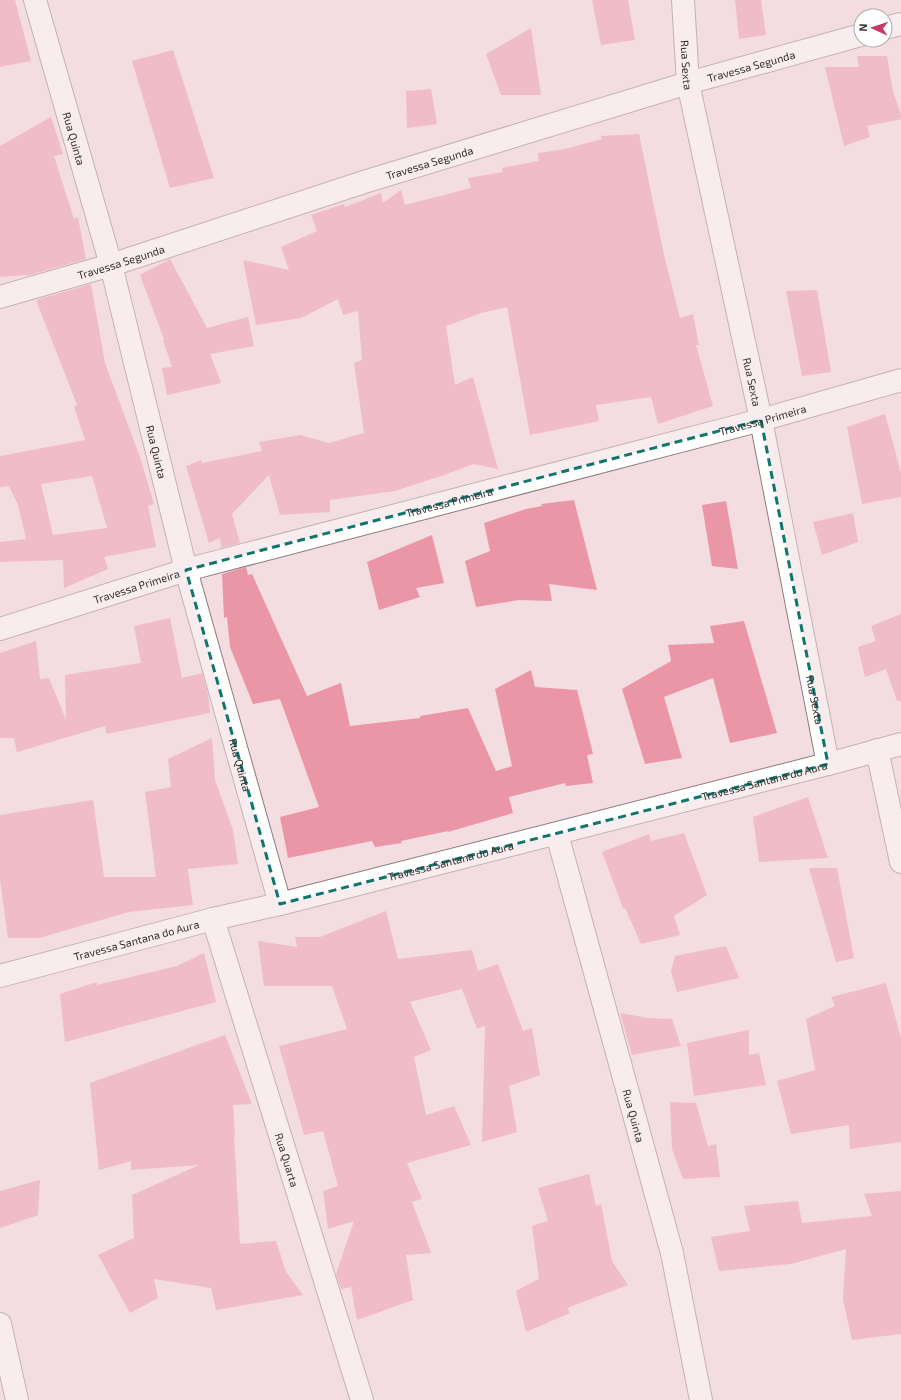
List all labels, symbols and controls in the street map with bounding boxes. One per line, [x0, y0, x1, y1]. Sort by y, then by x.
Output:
north arrow [853, 8, 893, 48]
text: N [856, 23, 869, 32]
street label: Rua Sexta [679, 40, 696, 91]
street label: Travessa Segunda [706, 47, 796, 84]
street label: Rua Quinta [61, 110, 88, 166]
street label: Travessa Segunda [384, 143, 474, 182]
street label: Travessa Segunda [76, 241, 166, 281]
street label: Rua Sexta [741, 356, 764, 408]
street label: Travessa Primeira [718, 401, 807, 437]
street label: Rua Quinta [144, 424, 170, 480]
street label: Travessa Primeira [404, 484, 494, 519]
street label: Travessa Primeira [92, 566, 181, 606]
street label: Rua Sexta [804, 674, 827, 725]
street label: Rua Quinta [227, 737, 254, 793]
street label: Travessa Santana do Aura [700, 758, 829, 802]
street label: Travessa Santana do Aura [386, 838, 515, 883]
street label: Travessa Santana do Aura [72, 917, 200, 963]
street label: Rua Quinta [621, 1088, 648, 1144]
street label: Rua Quarta [273, 1131, 302, 1188]

